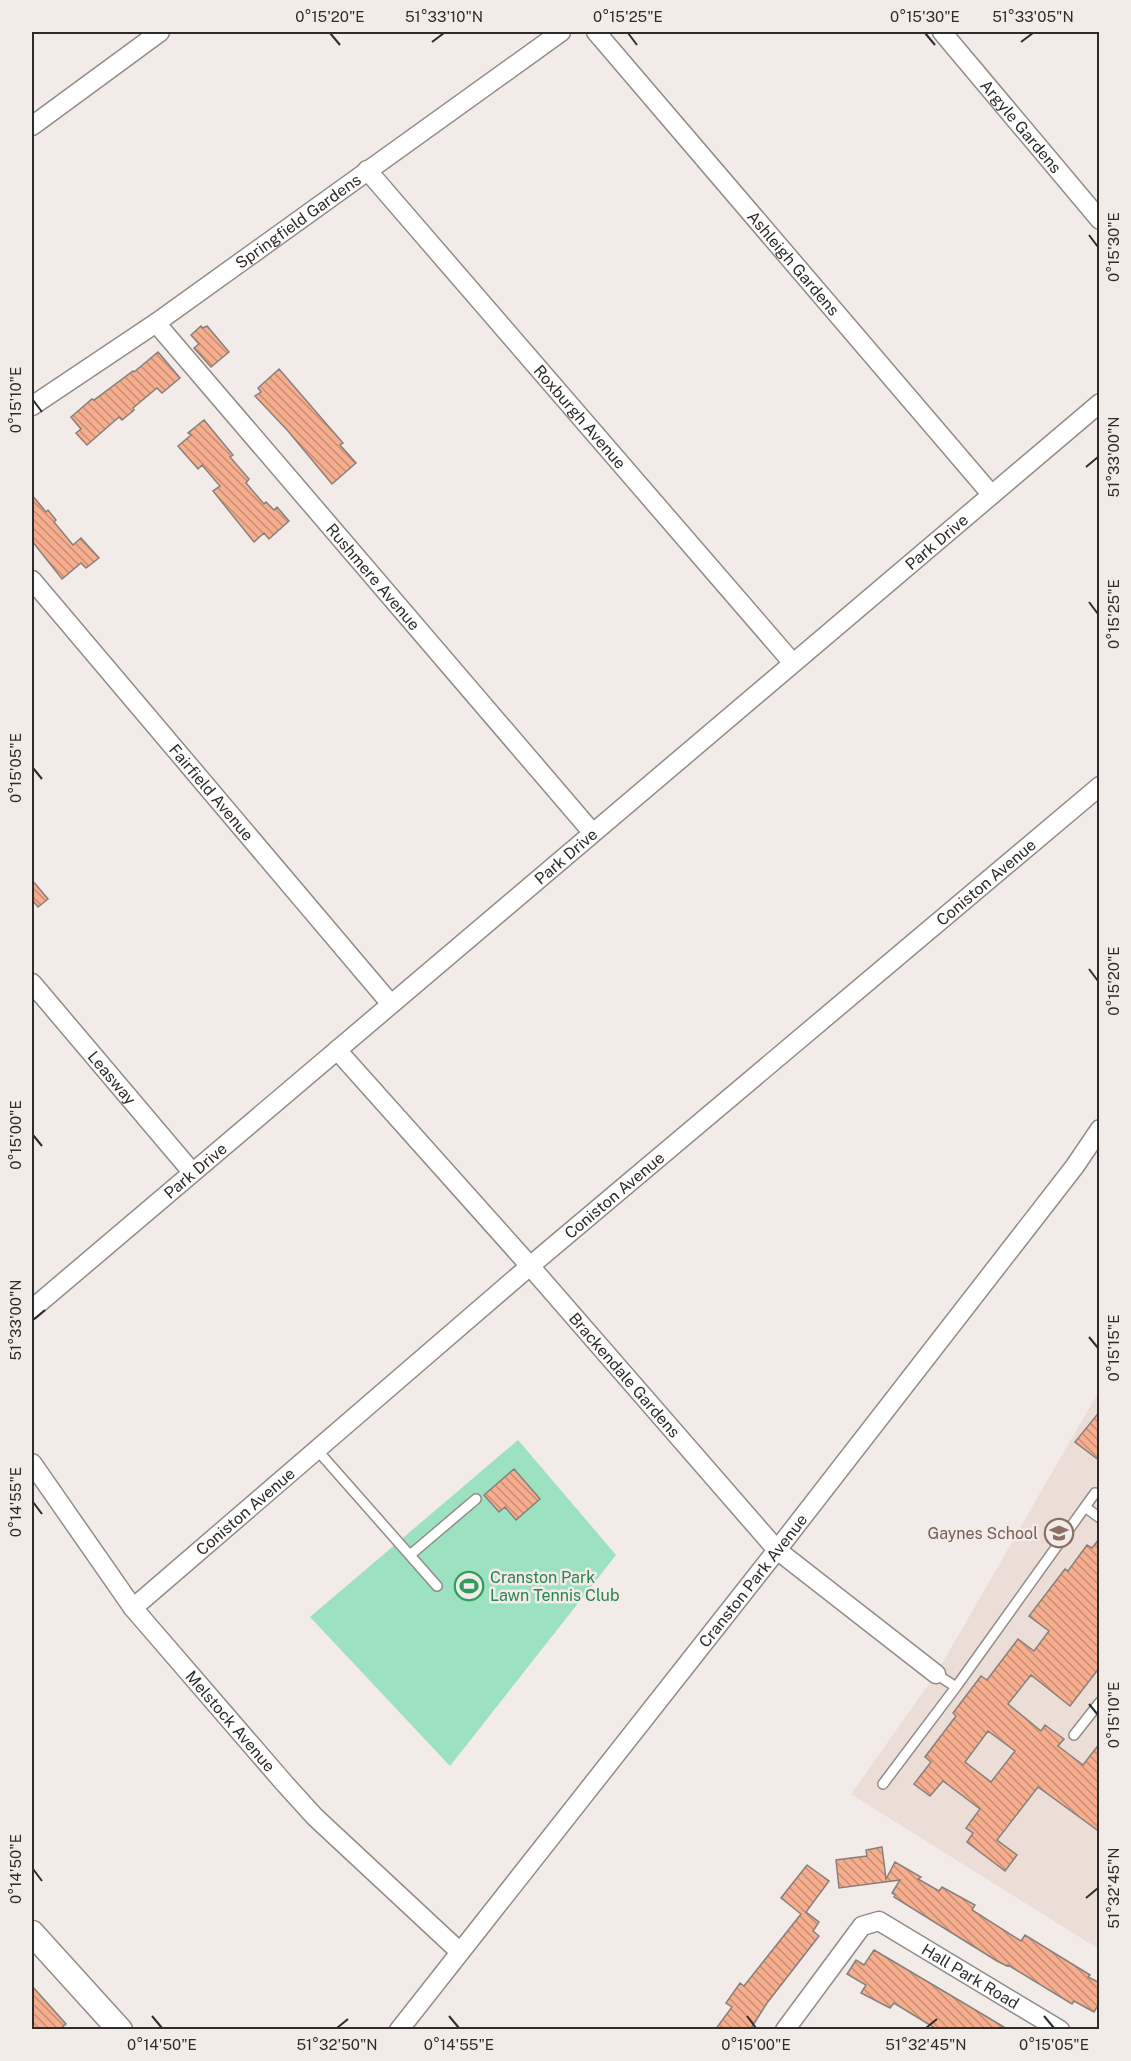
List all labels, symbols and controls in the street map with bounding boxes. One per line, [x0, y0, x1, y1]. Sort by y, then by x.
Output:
text: 0°15'20"E [295, 8, 365, 25]
text: 51°33'10"N [405, 8, 483, 25]
text: 0°15'25"E [593, 8, 663, 25]
text: 0°15'30"E [890, 8, 960, 25]
text: 51°33'05"N [992, 8, 1074, 25]
street label: Argyle Gardens [977, 76, 1066, 177]
street label: Springfield Gardens [232, 170, 364, 272]
street label: Ashleigh Gardens [744, 207, 844, 319]
text: 0°15'30"E [1105, 212, 1122, 282]
street label: Roxburgh Avenue [530, 361, 630, 473]
text: 0°15'10"E [7, 367, 24, 433]
text: 51°33'00"N [1105, 416, 1122, 498]
street label: Park Drive [901, 510, 972, 574]
street label: Rushmere Avenue [322, 519, 424, 634]
text: 0°15'25"E [1105, 579, 1122, 649]
text: 0°15'05"E [7, 733, 24, 803]
street label: Fairfield Avenue [165, 740, 258, 844]
street label: Park Drive [531, 824, 601, 888]
street label: Coniston Avenue [932, 835, 1040, 929]
text: 0°15'20"E [1105, 946, 1122, 1016]
street label: Leasway [84, 1047, 140, 1109]
text: 0°15'00"E [7, 1100, 24, 1170]
street label: Park Drive [160, 1139, 230, 1203]
street label: Coniston Avenue [560, 1148, 668, 1242]
text: 51°33'00"N [7, 1279, 24, 1361]
street label: Brackendale Gardens [565, 1309, 684, 1441]
text: 0°15'15"E [1105, 1315, 1122, 1381]
street label: Coniston Avenue [192, 1464, 298, 1559]
text: 0°14'55"E [7, 1467, 24, 1537]
street label: Cranston Park Avenue [695, 1510, 811, 1651]
school or university icon: Gaynes School [1043, 1517, 1075, 1549]
place label: Gaynes School [927, 1524, 1038, 1543]
place label: Cranston Park Lawn Tennis Club [490, 1568, 620, 1605]
sports icon: Cranston Park Lawn Tennis Club [453, 1570, 485, 1602]
street label: Melstock Avenue [182, 1667, 279, 1775]
text: 0°15'10"E [1105, 1682, 1122, 1748]
text: 0°14'50"E [7, 1834, 24, 1904]
text: 51°32'45"N [1105, 1847, 1122, 1929]
street label: Hall Park Road [918, 1940, 1023, 2013]
text: 0°14'50"E [127, 2036, 197, 2053]
text: 51°32'50"N [296, 2036, 378, 2053]
text: 0°14'55"E [424, 2036, 494, 2053]
text: 0°15'00"E [721, 2036, 791, 2053]
text: 51°32'45"N [885, 2036, 967, 2053]
text: 0°15'05"E [1019, 2036, 1089, 2053]

